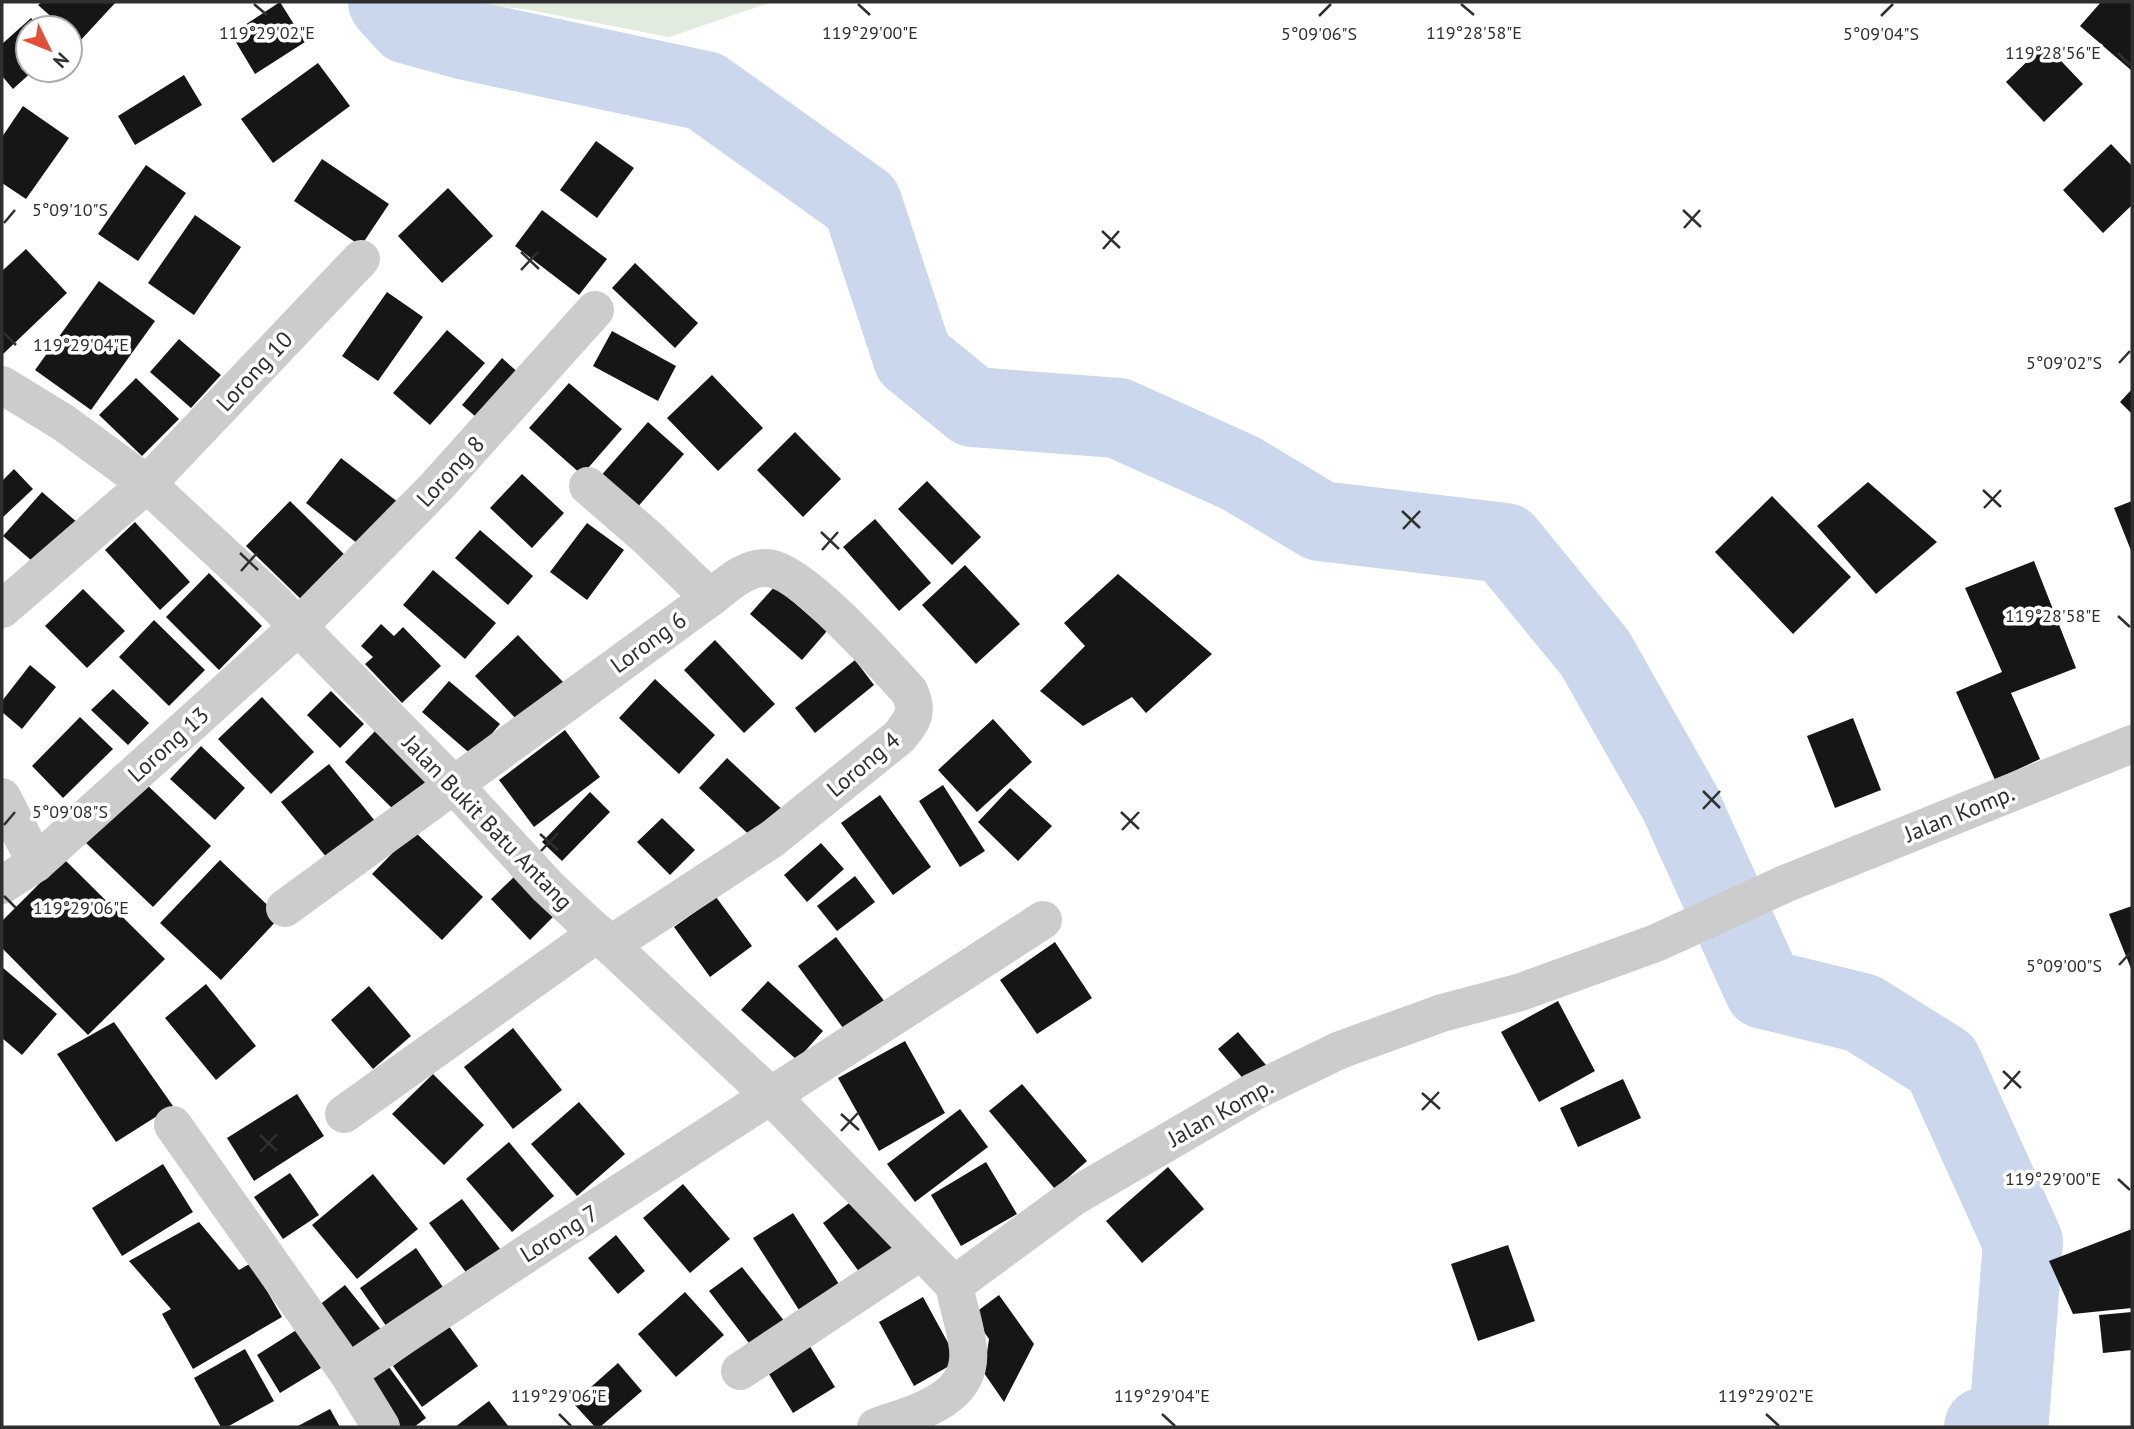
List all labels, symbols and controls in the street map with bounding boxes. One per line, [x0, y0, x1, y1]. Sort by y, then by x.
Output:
north arrow [14, 14, 84, 84]
text: 119°29'02"E [219, 21, 315, 44]
text: 119°29'00"E [822, 21, 918, 44]
text: 119°28'58"E [1426, 21, 1522, 44]
text: 5°09'06"S [1281, 22, 1357, 45]
text: 5°09'04"S [1843, 22, 1919, 45]
text: 119°28'56"E [2005, 41, 2101, 64]
text: N [48, 48, 74, 73]
text: 5°09'10"S [32, 198, 108, 221]
street label: Lorong 10 [210, 325, 298, 417]
text: 119°29'04"E [33, 333, 129, 356]
text: 5°09'02"S [2026, 351, 2102, 374]
street label: Lorong 8 [410, 429, 490, 513]
text: 119°28'58"E [2005, 604, 2101, 627]
street label: Lorong 6 [604, 605, 692, 679]
street label: Lorong 13 [121, 700, 215, 788]
street label: Lorong 4 [821, 725, 906, 803]
street label: Jalan Bukit Batu Antang [396, 728, 579, 916]
street label: Jalan Komp. [1899, 778, 2018, 849]
text: 5°09'08"S [32, 800, 108, 823]
text: 119°29'06"E [33, 896, 129, 919]
text: 5°09'00"S [2026, 954, 2102, 977]
street label: Jalan Komp. [1161, 1071, 1278, 1153]
text: 119°29'00"E [2005, 1167, 2101, 1190]
street label: Lorong 7 [515, 1198, 603, 1268]
text: 119°29'06"E [511, 1384, 607, 1407]
text: 119°29'04"E [1114, 1384, 1210, 1407]
text: 119°29'02"E [1718, 1384, 1814, 1407]

